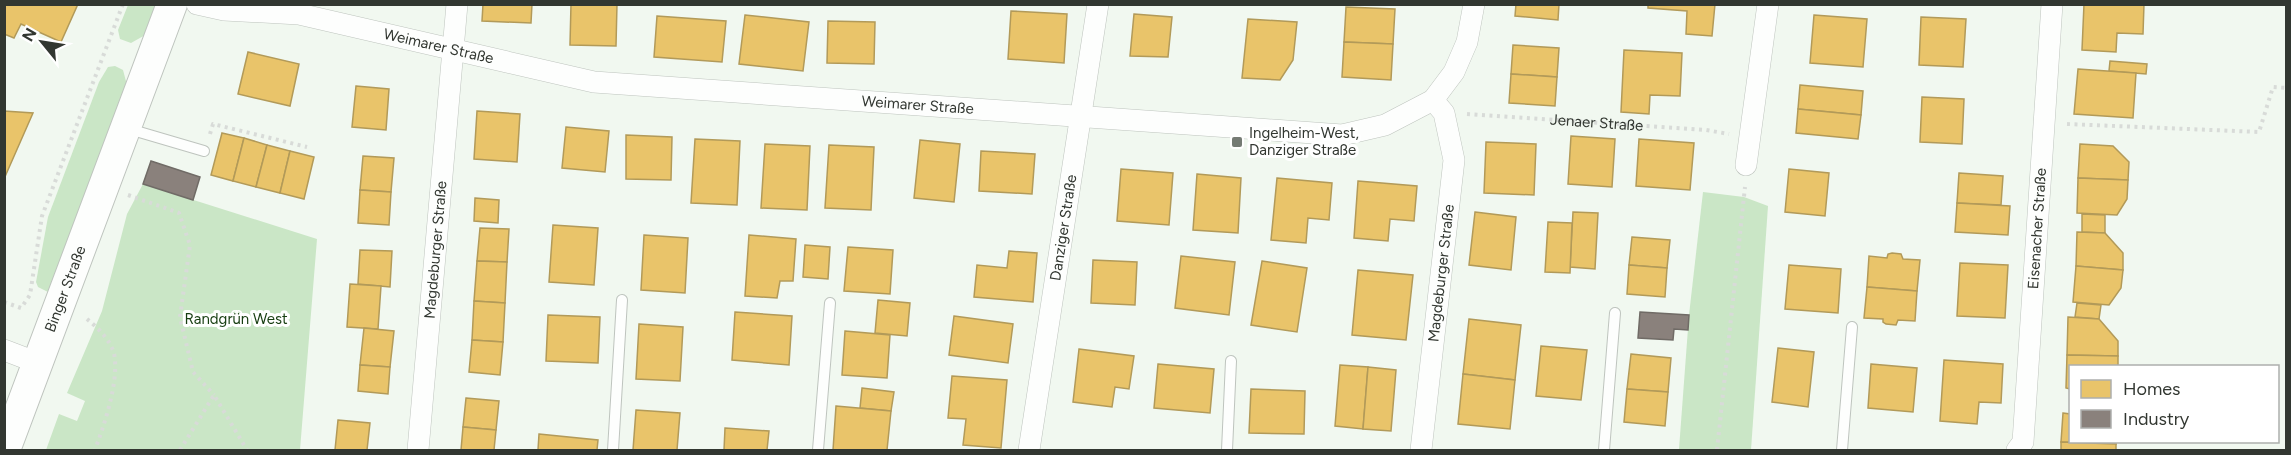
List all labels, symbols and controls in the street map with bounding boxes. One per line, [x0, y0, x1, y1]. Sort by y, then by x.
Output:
north arrow [12, 12, 72, 72]
text: N [18, 25, 41, 45]
street label: Weimarer Straße [382, 25, 495, 68]
street label: Weimarer Straße [861, 92, 974, 118]
street label: Jenaer Straße [1550, 111, 1644, 135]
place label: Ingelheim-West, Danziger Straße [1249, 124, 1359, 159]
marker: Ingelheim-West, Danziger Straße [1230, 135, 1244, 149]
street label: Eisenacher Straße [2024, 167, 2050, 290]
street label: Danziger Straße [1046, 173, 1080, 282]
street label: Magdeburger Straße [421, 180, 451, 320]
street label: Magdeburger Straße [1424, 203, 1458, 343]
street label: Binger Straße [41, 243, 90, 335]
park label: Randgrün West [184, 310, 288, 328]
legend [2069, 365, 2279, 443]
text: Homes [2123, 378, 2181, 400]
text: Industry [2123, 408, 2190, 430]

